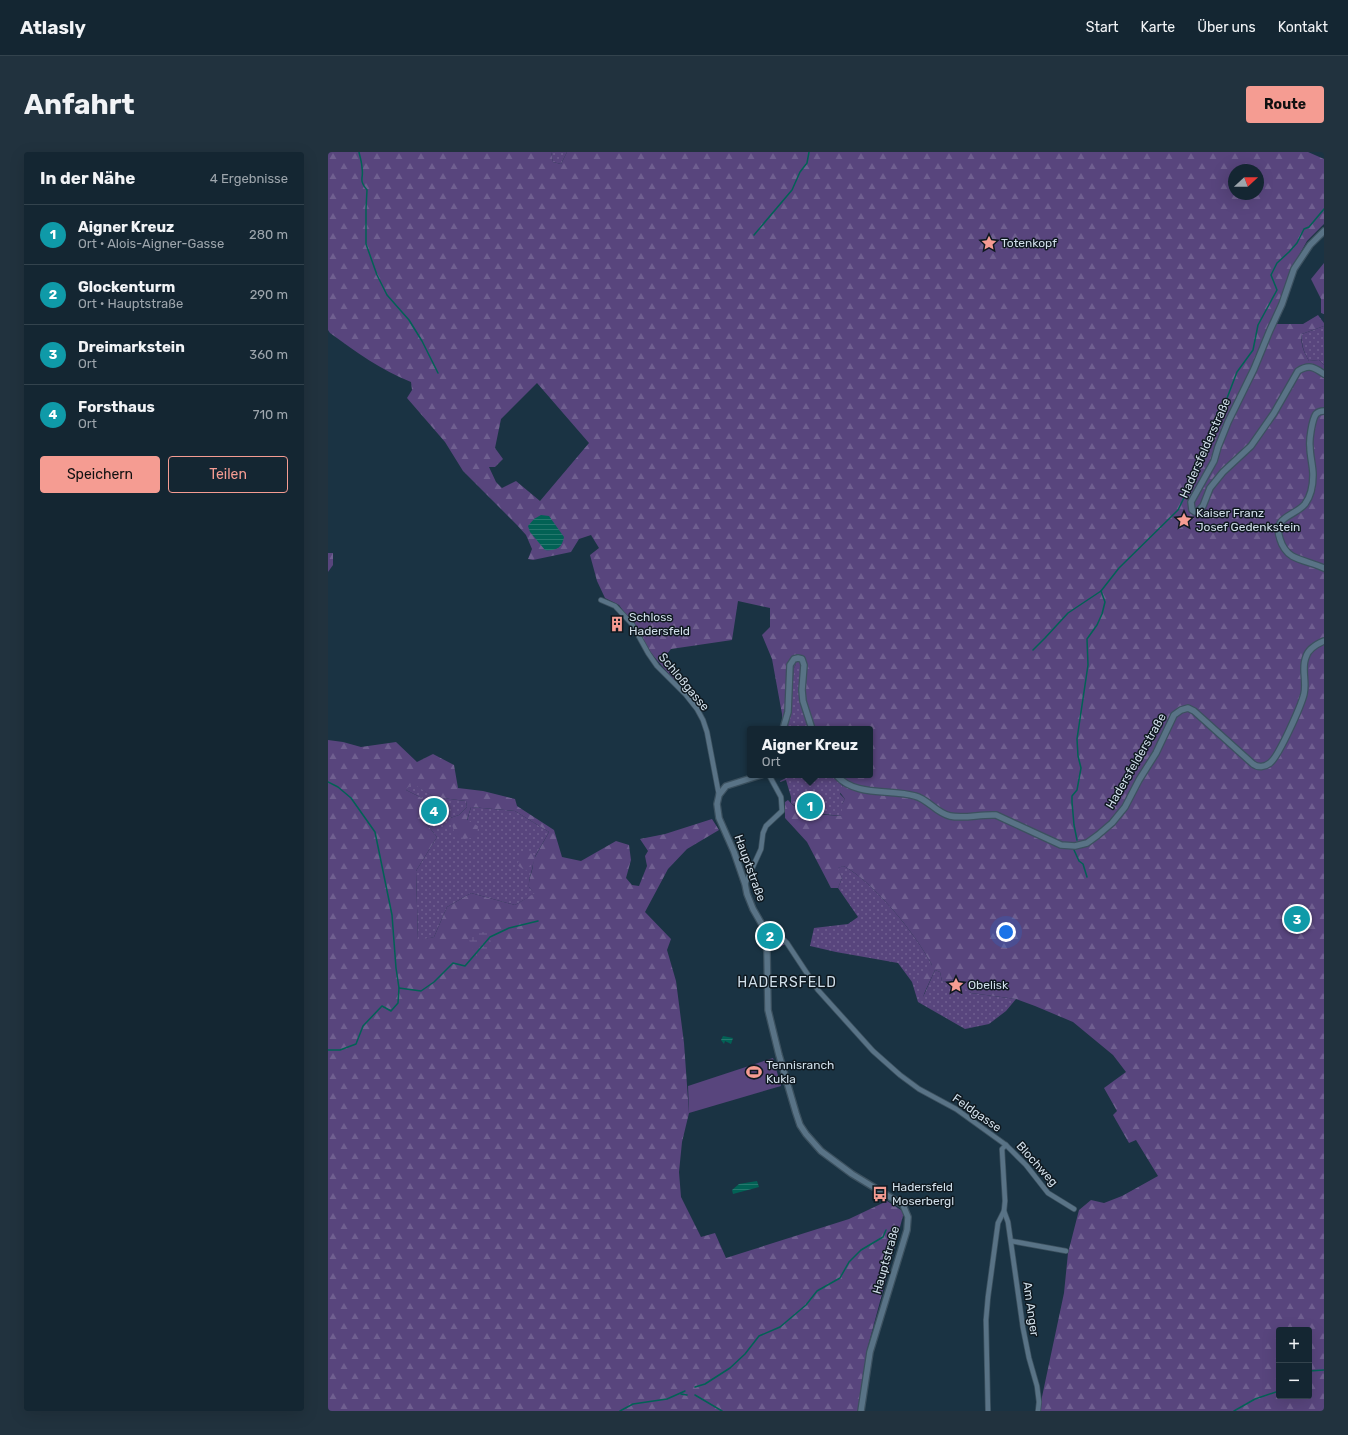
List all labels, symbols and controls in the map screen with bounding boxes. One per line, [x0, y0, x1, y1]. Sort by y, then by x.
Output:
text: Atlasly [20, 16, 86, 39]
text: Start [1086, 19, 1119, 36]
text: Karte [1141, 19, 1175, 36]
text: Über uns [1197, 19, 1256, 36]
text: Kontakt [1278, 19, 1328, 36]
button: Route [1246, 86, 1324, 123]
text: Anfahrt [24, 88, 135, 121]
north arrow [1228, 164, 1264, 200]
text: In der Nähe [40, 168, 135, 188]
text: 4 Ergebnisse [210, 171, 288, 186]
text: Aigner Kreuz [78, 218, 174, 236]
text: 1 [50, 227, 56, 242]
text: 280 m [249, 227, 288, 242]
place icon: Totenkopf [980, 234, 998, 252]
text: Ort · Alois-Aigner-Gasse [78, 236, 224, 251]
place label: Totenkopf [1001, 236, 1057, 250]
text: Glockenturm [78, 278, 175, 296]
text: 2 [49, 287, 57, 302]
text: 290 m [250, 287, 288, 302]
text: Ort · Hauptstraße [78, 296, 183, 311]
text: Dreimarkstein [78, 338, 185, 356]
text: 3 [49, 347, 57, 362]
text: 360 m [249, 347, 288, 362]
text: Ort [78, 356, 97, 371]
street label: Hadersfelderstraße [1177, 396, 1233, 500]
text: Forsthaus [78, 398, 155, 416]
text: 4 [49, 407, 57, 422]
text: 710 m [253, 407, 288, 422]
text: Ort [78, 416, 97, 431]
button: Speichern [40, 456, 160, 493]
button: Teilen [168, 456, 288, 493]
place label: Kaiser Franz Josef Gedenkstein [1196, 506, 1300, 534]
place icon: Kaiser Franz Josef Gedenkstein [1175, 511, 1193, 529]
place label: Schloss Hadersfeld [629, 610, 690, 638]
building icon: Schloss Hadersfeld [608, 615, 626, 633]
street label: Schloßgasse [656, 650, 712, 714]
street label: Hadersfelderstraße [1103, 711, 1169, 811]
popup [747, 726, 873, 778]
text: Aigner Kreuz [762, 736, 858, 754]
text: Ort [762, 754, 781, 769]
pin: 1 [797, 791, 823, 821]
pin: 4 [421, 796, 447, 826]
street label: Hauptstraße [731, 833, 769, 903]
pin: 3 [1284, 904, 1310, 934]
pin: 2 [757, 921, 783, 951]
your location [996, 922, 1016, 942]
district label: HADERSFELD [737, 974, 837, 991]
place icon: Obelisk [947, 976, 965, 994]
place label: Obelisk [968, 978, 1009, 992]
place label: Tennisranch Kukla [766, 1058, 834, 1086]
sports icon: Tennisranch Kukla [745, 1063, 763, 1081]
street label: Feldgasse [950, 1091, 1004, 1135]
street label: Blochweg [1013, 1139, 1061, 1189]
place label: Hadersfeld Moserbergl [892, 1180, 954, 1208]
bus stop icon: Hadersfeld Moserbergl [871, 1185, 889, 1203]
street label: Hauptstraße [870, 1224, 902, 1296]
street label: Am Anger [1020, 1281, 1042, 1338]
map controls [1276, 1327, 1312, 1399]
button: + [1276, 1327, 1312, 1363]
button: − [1276, 1363, 1312, 1399]

